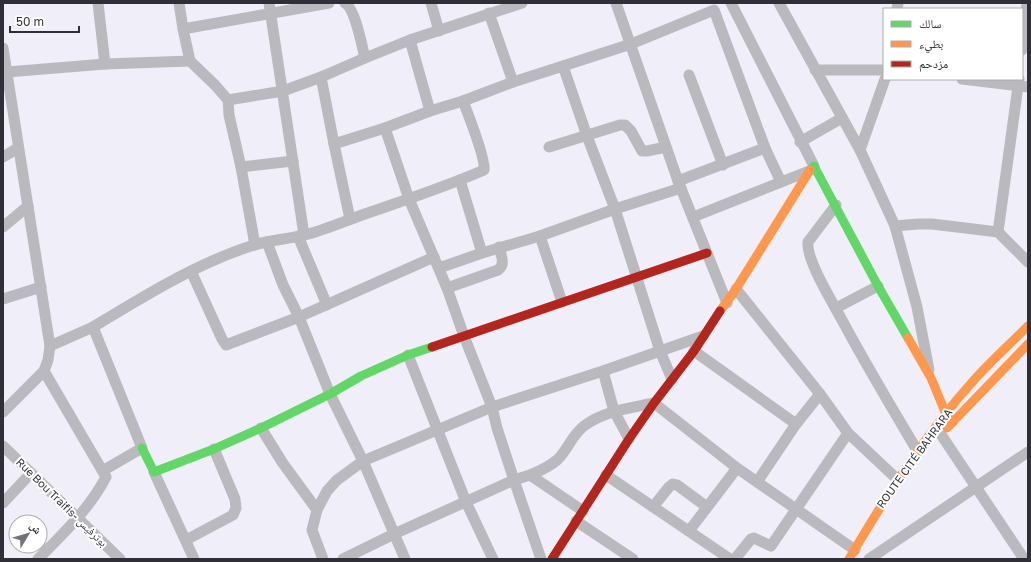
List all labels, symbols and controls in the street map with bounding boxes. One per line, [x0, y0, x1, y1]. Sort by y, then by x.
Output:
scale bar [10, 8, 79, 34]
legend [883, 8, 1023, 80]
text: 50 m [16, 14, 44, 29]
text: سالك [919, 16, 941, 31]
text: بطيء [919, 36, 943, 54]
text: مزدحم [919, 56, 948, 72]
street label: ROUTE CITÉ BAHRARA [874, 405, 955, 510]
street label: Rue Bou Traifis- بوترفيس [13, 455, 110, 550]
north arrow [8, 514, 48, 554]
text: ش [26, 519, 45, 538]

